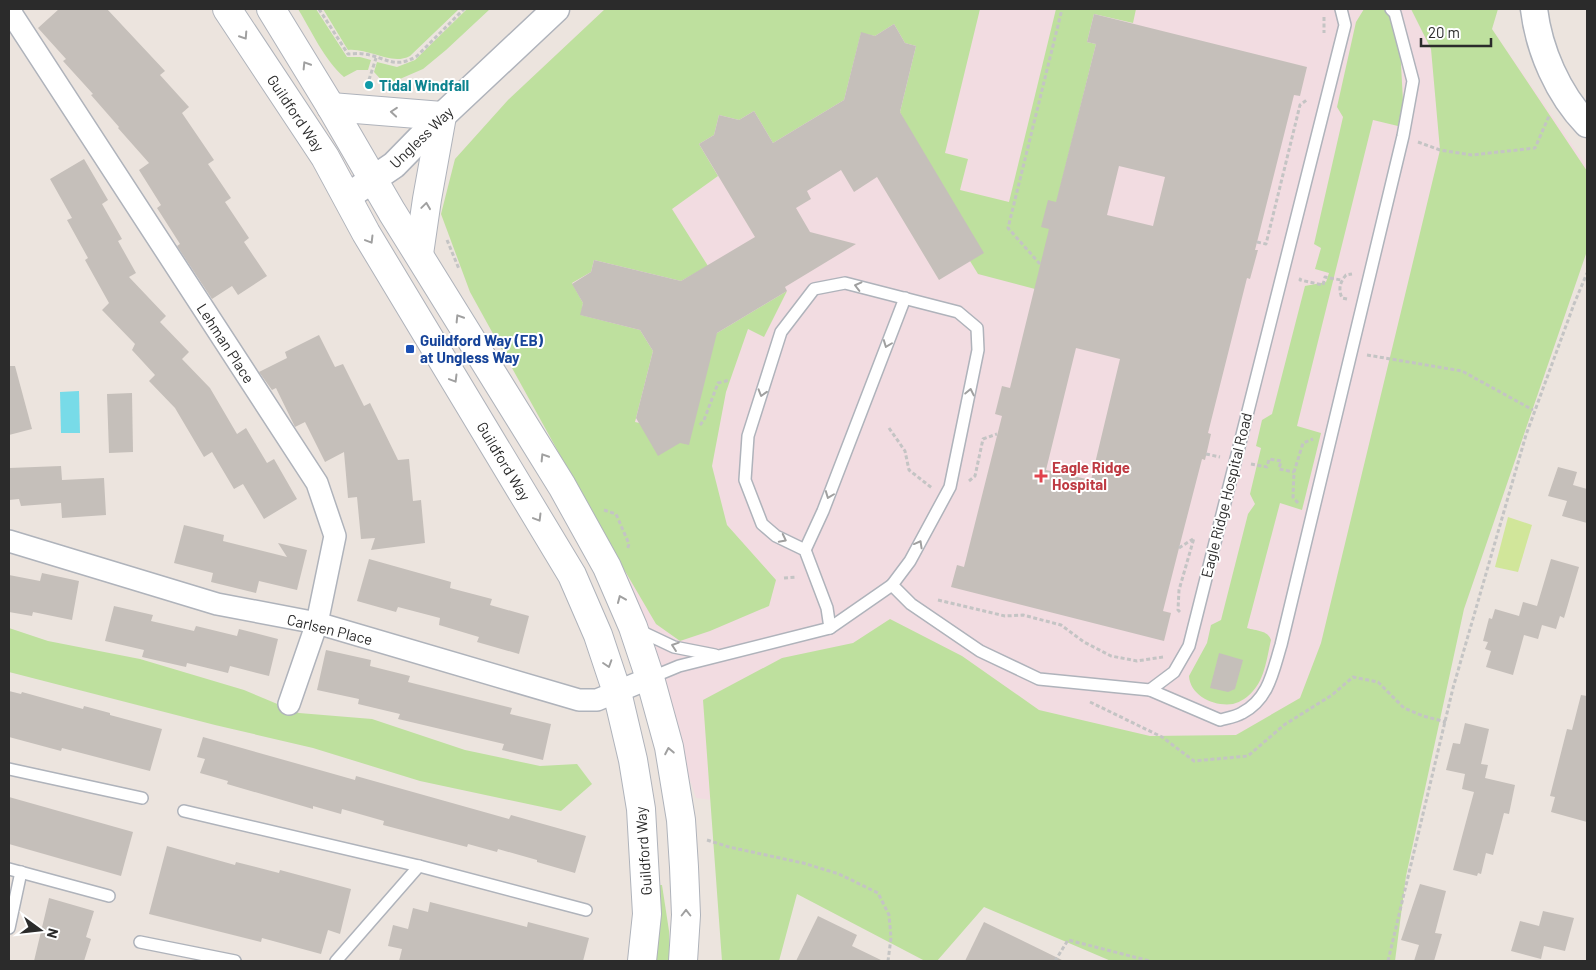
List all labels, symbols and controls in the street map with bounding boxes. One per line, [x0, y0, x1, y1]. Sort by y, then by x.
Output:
scale bar [1421, 15, 1491, 47]
text: 20 m [1428, 23, 1460, 41]
one-way arrow [238, 30, 247, 39]
one-way arrow [302, 62, 312, 71]
street label: Guildford Way [264, 71, 328, 155]
place label: Tidal Windfall [379, 76, 469, 94]
marker: Tidal Windfall [363, 79, 375, 91]
street label: Ungless Way [386, 102, 457, 172]
one-way arrow [389, 107, 397, 118]
one-way arrow [420, 202, 431, 210]
one-way arrow [364, 234, 374, 243]
one-way arrow [853, 281, 862, 292]
street label: Lehman Place [194, 300, 258, 386]
one-way arrow [455, 315, 465, 324]
place label: Guildford Way (EB) at Ungless Way [420, 331, 544, 366]
one-way arrow [883, 339, 894, 348]
marker: Guildford Way (EB) at Ungless Way [404, 343, 416, 355]
one-way arrow [448, 374, 458, 383]
one-way arrow [964, 387, 974, 396]
one-way arrow [757, 388, 767, 397]
street label: Eagle Ridge Hospital Road [1197, 411, 1255, 579]
street label: Guildford Way [473, 418, 535, 504]
one-way arrow [540, 453, 550, 462]
place label: Eagle Ridge Hospital [1052, 458, 1130, 493]
marker: Eagle Ridge Hospital [1034, 469, 1048, 483]
one-way arrow [825, 490, 835, 499]
one-way arrow [532, 513, 542, 522]
one-way arrow [778, 533, 787, 543]
one-way arrow [912, 541, 922, 550]
one-way arrow [617, 595, 627, 604]
street label: Carlsen Place [285, 610, 375, 648]
one-way arrow [671, 642, 679, 652]
one-way arrow [602, 660, 612, 668]
one-way arrow [665, 747, 675, 756]
street label: Guildford Way [631, 806, 655, 896]
north arrow [15, 905, 65, 955]
one-way arrow [681, 908, 691, 916]
text: N [44, 927, 62, 940]

